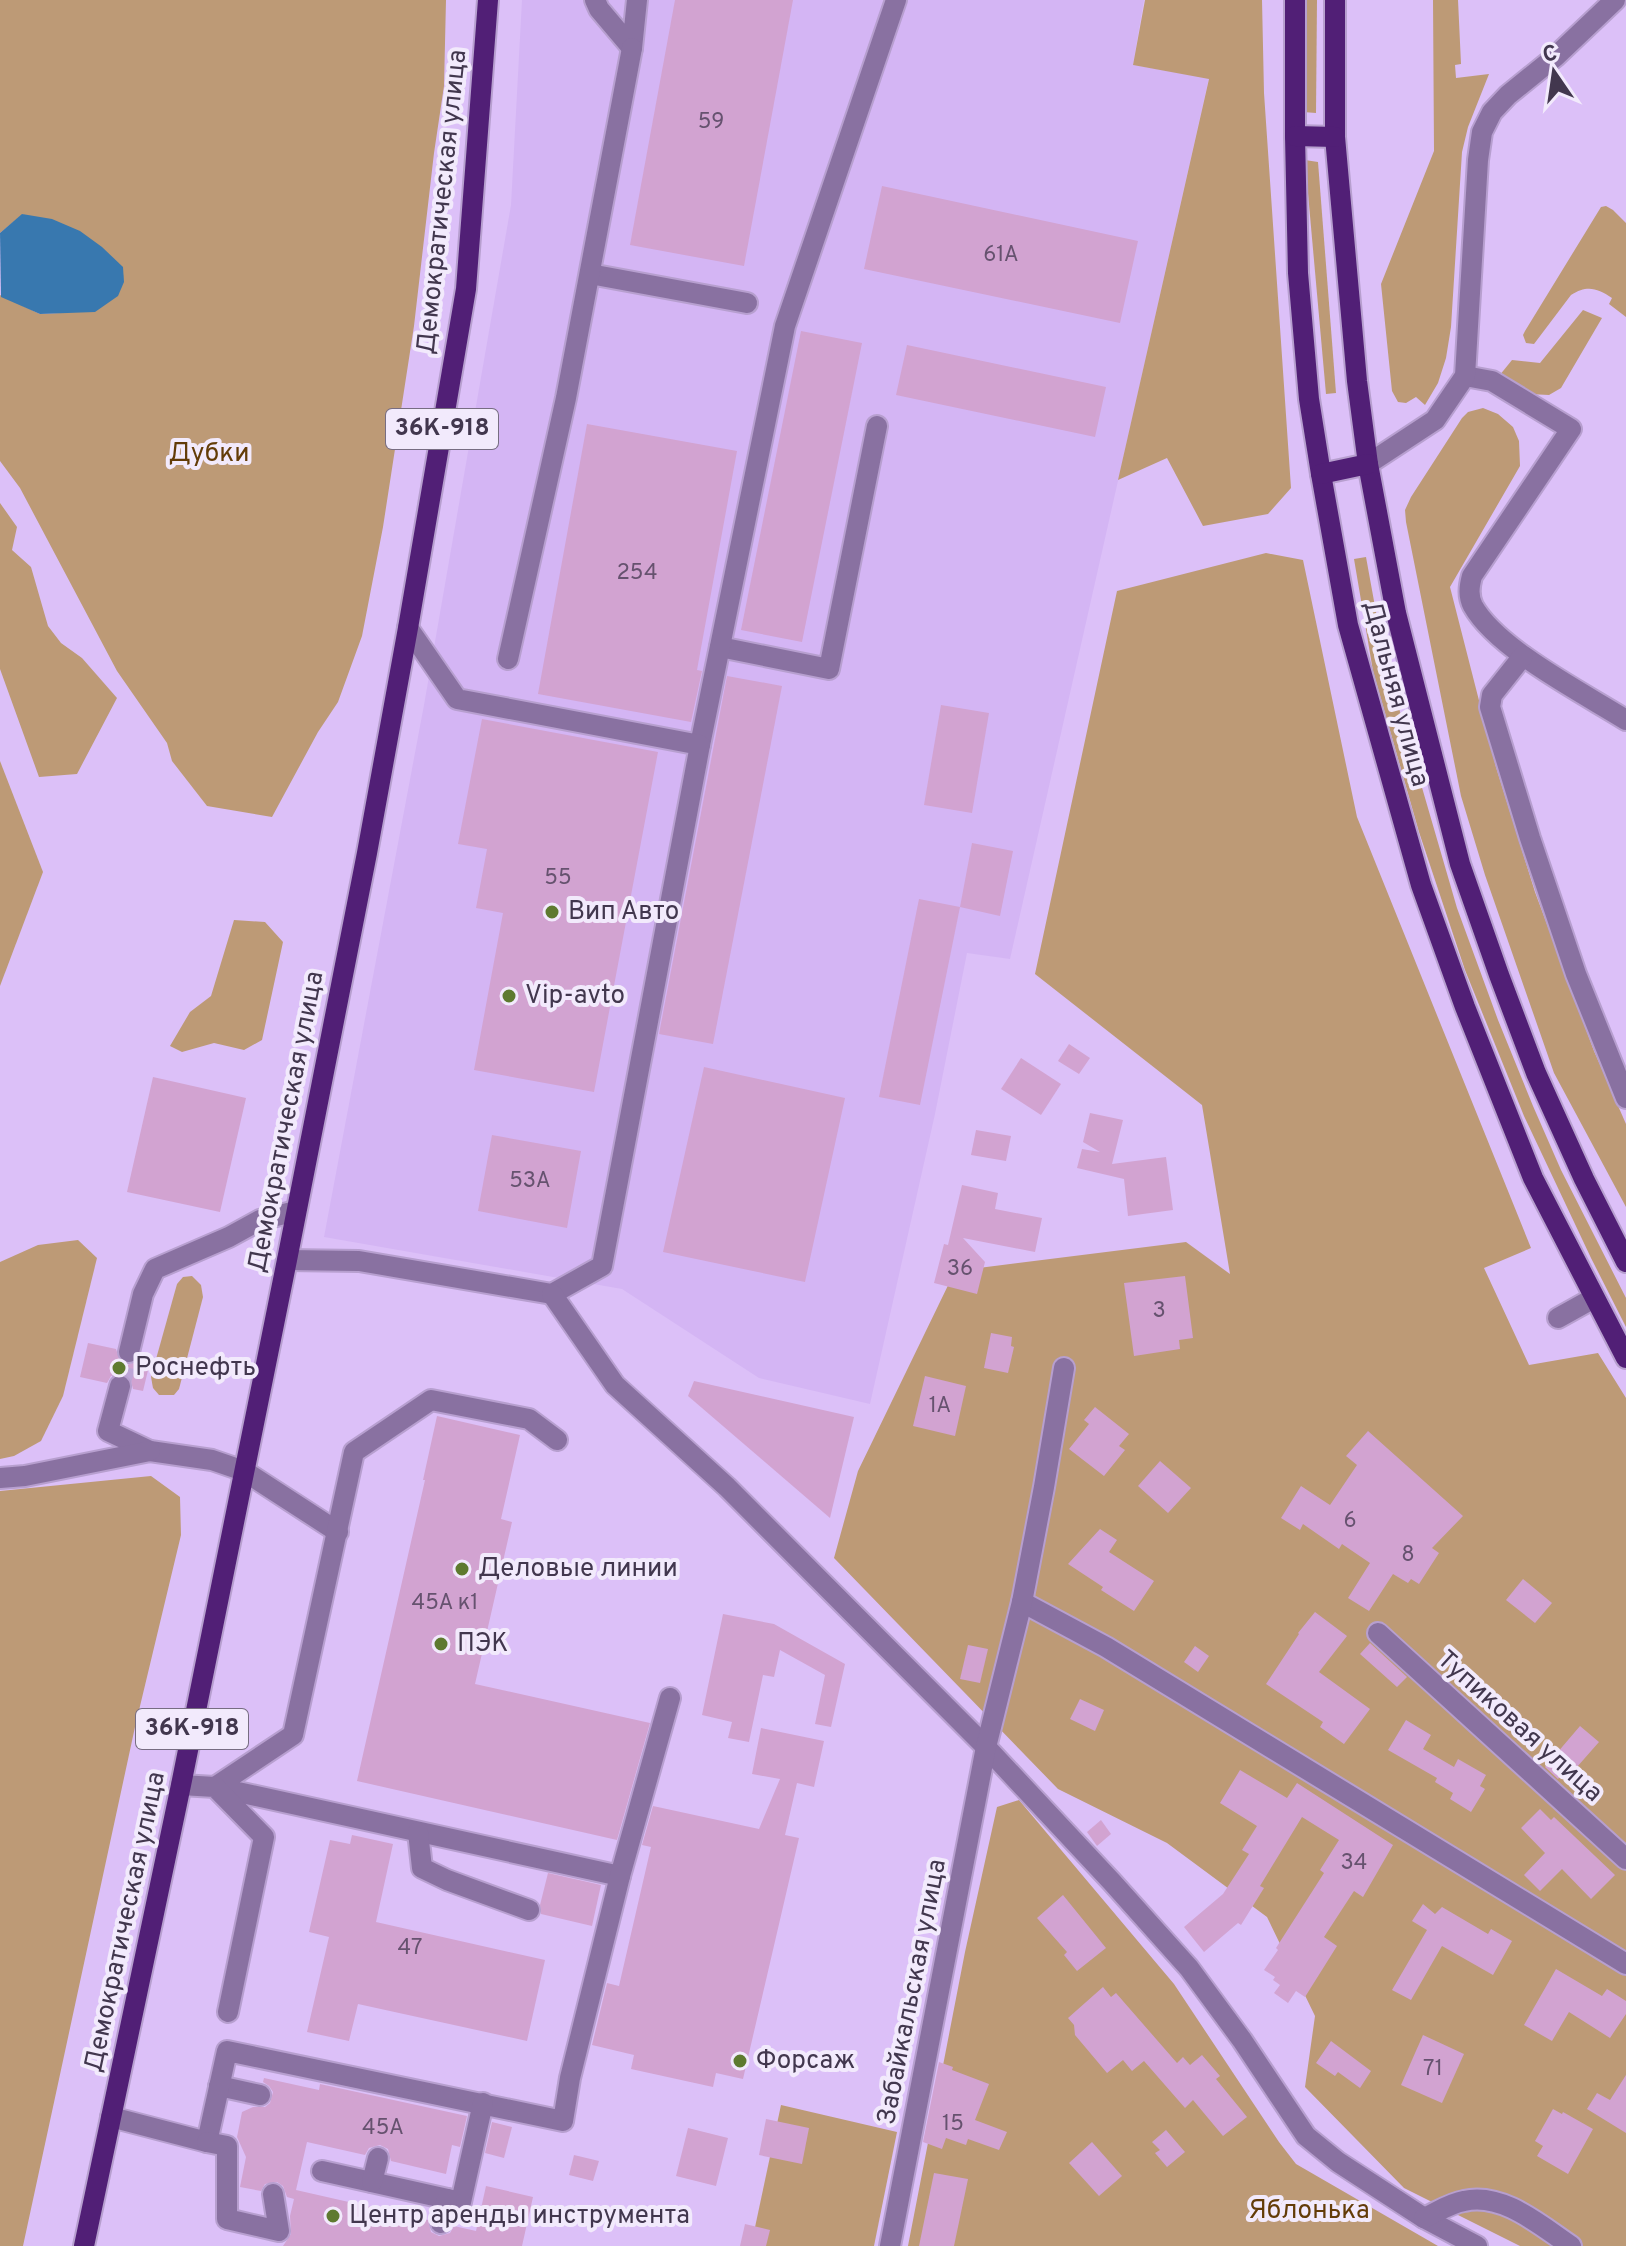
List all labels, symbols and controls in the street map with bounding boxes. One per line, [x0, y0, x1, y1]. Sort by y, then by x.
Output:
north arrow [1514, 32, 1594, 112]
text: С [1540, 40, 1560, 70]
street label: Демократическая улица [411, 48, 475, 356]
house number: 59 [698, 109, 724, 136]
house number: 61А [983, 242, 1019, 269]
road number: 36К-918 [386, 409, 498, 449]
park label: Дубки [168, 438, 250, 471]
house number: 254 [616, 560, 658, 587]
street label: Дальняя улица [1354, 597, 1436, 791]
house number: 55 [544, 865, 572, 892]
place label: Вип Авто [568, 896, 679, 929]
marker: Вип Авто [543, 903, 561, 921]
street label: Демократическая улица [242, 969, 332, 1275]
place label: Vip-avto [525, 980, 625, 1013]
marker: Vip-avto [500, 987, 518, 1005]
house number: 53А [509, 1168, 551, 1195]
house number: 36 [947, 1256, 973, 1283]
house number: 3 [1152, 1298, 1166, 1325]
place label: Роснефть [135, 1352, 256, 1385]
marker: Роснефть [110, 1359, 128, 1377]
house number: 1А [929, 1393, 951, 1420]
house number: 6 [1343, 1508, 1357, 1535]
house number: 8 [1401, 1542, 1415, 1569]
place label: Деловые линии [478, 1553, 678, 1586]
marker: Деловые линии [453, 1560, 471, 1578]
house number: 45А к1 [412, 1590, 478, 1617]
place label: ПЭК [457, 1628, 508, 1661]
marker: ПЭК [432, 1635, 450, 1653]
street label: Тупиковая улица [1429, 1644, 1609, 1810]
road number: 36К-918 [136, 1709, 248, 1749]
street label: Демократическая улица [78, 1769, 174, 2075]
house number: 34 [1341, 1850, 1367, 1877]
street label: Забайкальская улица [871, 1856, 955, 2128]
house number: 47 [398, 1935, 422, 1962]
place label: Форсаж [756, 2045, 855, 2078]
marker: Форсаж [731, 2052, 749, 2070]
house number: 71 [1423, 2056, 1443, 2083]
house number: 15 [942, 2111, 964, 2138]
house number: 45А [362, 2115, 404, 2142]
park label: Яблонька [1248, 2195, 1370, 2228]
place label: Центр аренды инструмента [349, 2200, 690, 2233]
marker: Центр аренды инструмента [324, 2207, 342, 2225]

